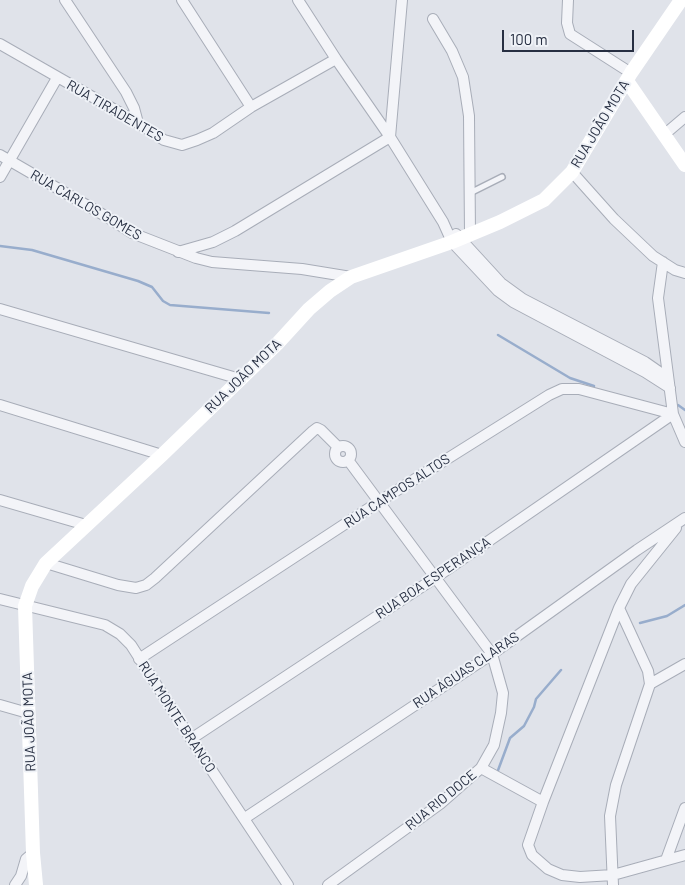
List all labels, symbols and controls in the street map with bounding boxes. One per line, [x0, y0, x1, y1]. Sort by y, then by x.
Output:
scale bar [505, 20, 638, 52]
text: 100 m [510, 30, 548, 48]
street label: RUA TIRADENTES [64, 76, 166, 146]
street label: RUA JOÃO MOTA [567, 77, 633, 171]
street label: RUA CARLOS GOMES [27, 166, 145, 244]
street label: RUA JOÃO MOTA [201, 335, 285, 417]
street label: RUA CAMPOS ALTOS [341, 450, 453, 532]
street label: RUA BOA ESPERANÇA [372, 533, 494, 623]
street label: RUA ÁGUAS CLARAS [410, 628, 522, 712]
street label: RUA MONTE BRANCO [135, 658, 219, 776]
street label: RUA JOÃO MOTA [19, 672, 39, 772]
street label: RUA RIO DOCE [402, 766, 480, 834]

